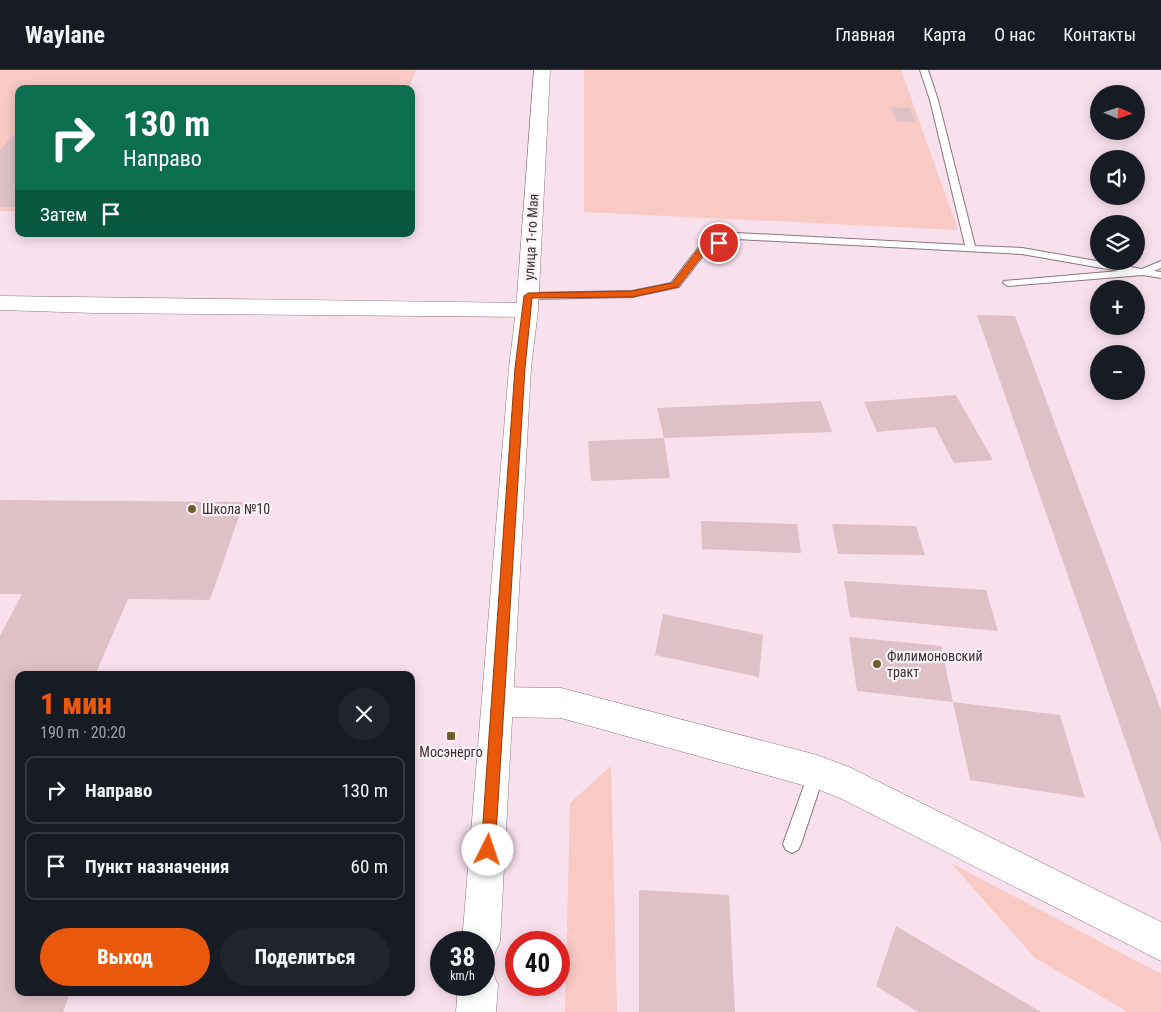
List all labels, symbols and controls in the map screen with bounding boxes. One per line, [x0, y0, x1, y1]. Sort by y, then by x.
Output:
text: Waylane [25, 21, 105, 49]
text: Главная [835, 24, 895, 45]
text: Карта [923, 24, 966, 45]
text: О нас [994, 24, 1035, 45]
text: Контакты [1063, 24, 1136, 45]
north arrow [1090, 85, 1145, 140]
map controls [1090, 85, 1145, 400]
text: 130 m [123, 104, 210, 145]
icon: right [40, 105, 105, 170]
text: Направо [123, 146, 202, 171]
button: sound [1090, 150, 1145, 205]
street label: улица 1-го Мая [521, 193, 541, 281]
icon: arrive [97, 200, 125, 228]
text: Затем [40, 203, 87, 226]
button: layers [1090, 215, 1145, 270]
pin [698, 222, 740, 264]
icon: arrive [705, 229, 733, 257]
button: + [1090, 280, 1145, 335]
button: − [1090, 345, 1145, 400]
place label: Школа №10 [202, 501, 270, 517]
marker: Школа №10 [186, 503, 198, 515]
place label: Филимоновский тракт [887, 648, 983, 680]
marker: Филимоновский тракт [871, 658, 883, 670]
text: 1 мин [40, 686, 112, 721]
button: close [338, 688, 390, 740]
text: 190 m · 20:20 [40, 723, 126, 742]
marker: Мосэнерго [445, 730, 457, 742]
place label: Мосэнерго [419, 744, 483, 760]
icon: right [42, 776, 70, 804]
text: Направо [85, 779, 152, 802]
text: 130 m [341, 779, 388, 802]
position arrow [461, 823, 513, 875]
icon: arrive [42, 852, 70, 880]
text: Пункт назначения [85, 855, 229, 878]
text: 60 m [351, 855, 388, 878]
button: Выход [40, 928, 210, 986]
button: Поделиться [220, 928, 390, 986]
speed limit sign: 40 [505, 931, 570, 996]
text: 38 [450, 943, 475, 972]
text: km/h [450, 969, 475, 983]

